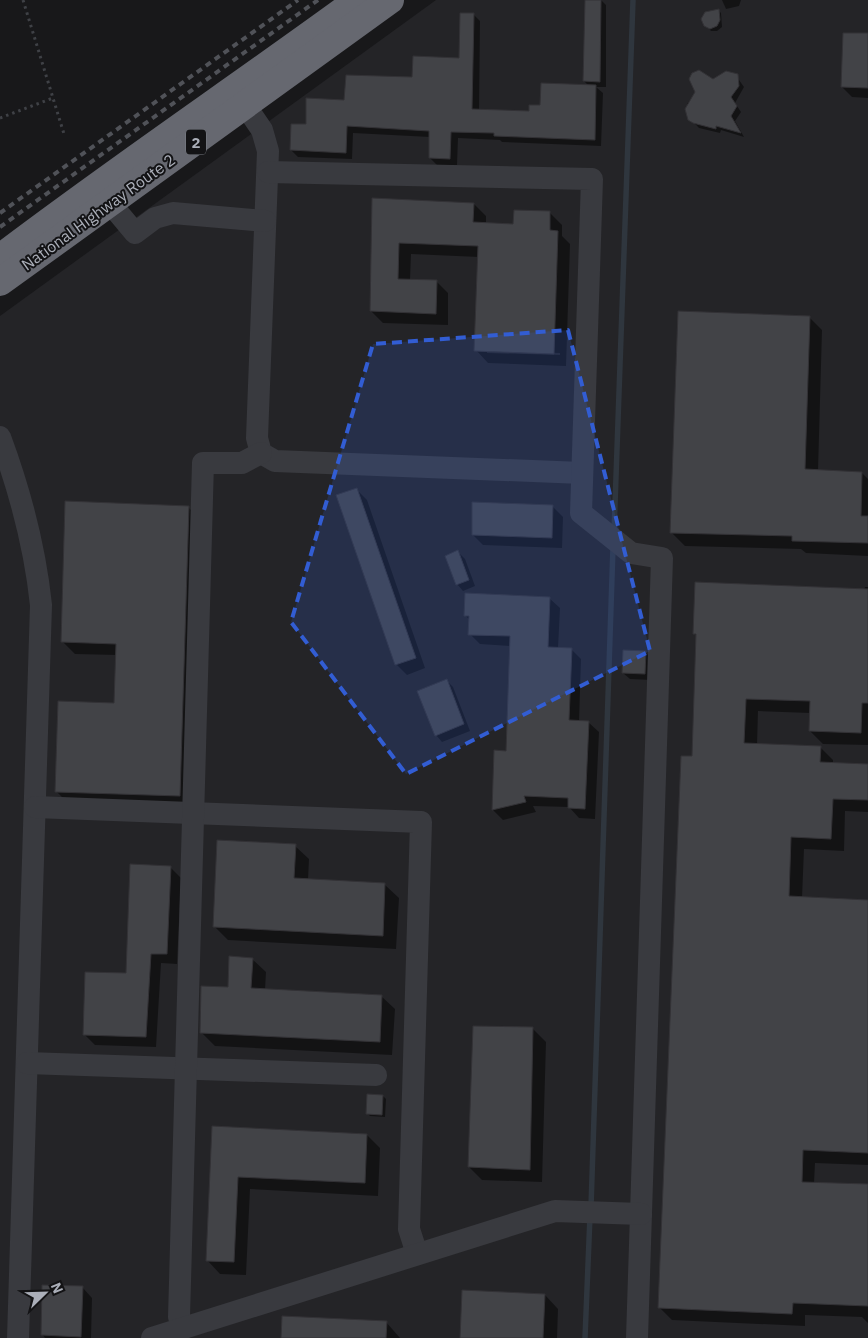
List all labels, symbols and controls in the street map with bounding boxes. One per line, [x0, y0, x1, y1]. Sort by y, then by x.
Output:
road number: 2 [186, 130, 206, 154]
street label: National Highway Route 2 [17, 150, 179, 274]
north arrow [20, 1268, 70, 1318]
text: N [47, 1280, 67, 1296]

